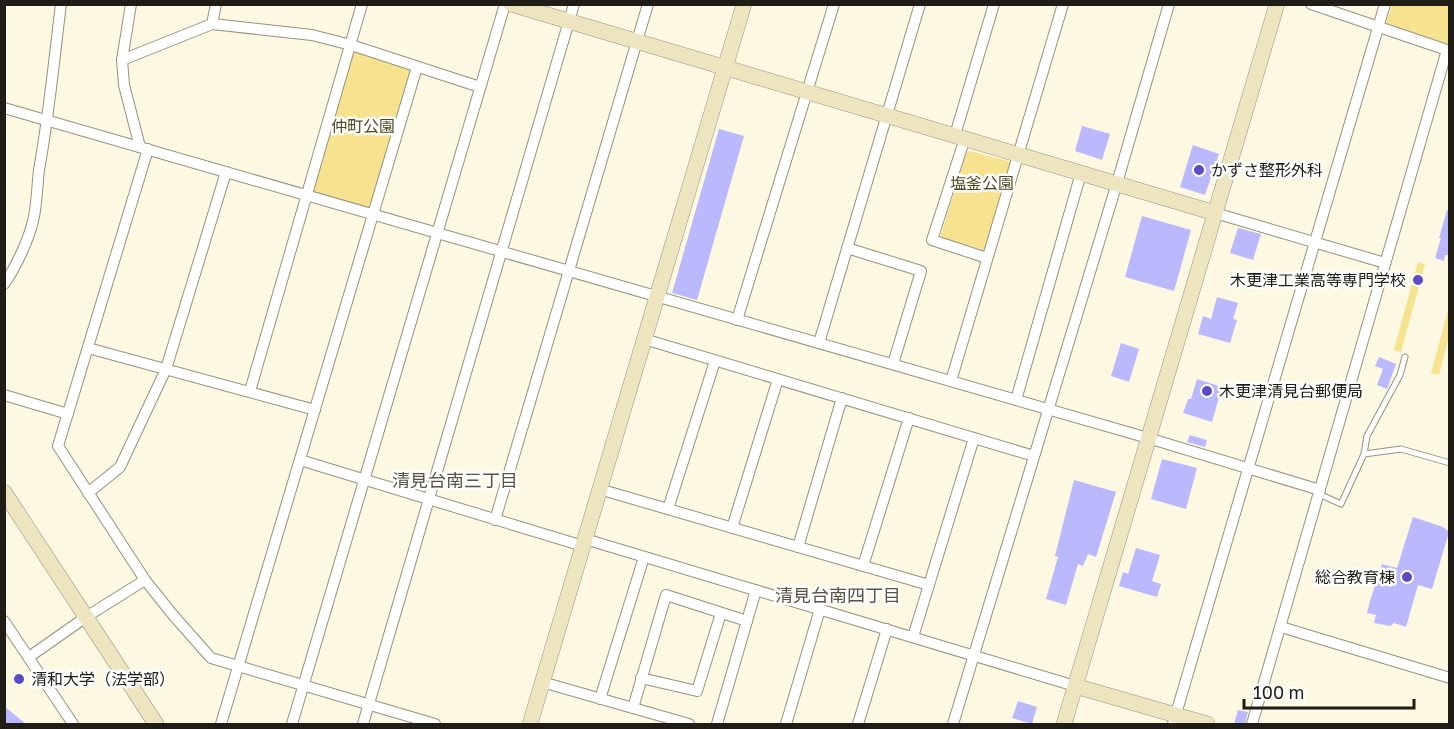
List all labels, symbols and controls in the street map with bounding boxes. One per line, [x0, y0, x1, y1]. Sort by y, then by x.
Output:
park label: 仲町公園 [331, 116, 395, 136]
place label: かずさ整形外科 [1211, 160, 1323, 180]
marker: かずさ整形外科 [1192, 163, 1206, 177]
park label: 塩釜公園 [950, 173, 1014, 193]
place label: 木更津工業高等専門学校 [1230, 270, 1406, 290]
marker: 木更津工業高等専門学校 [1411, 273, 1425, 287]
place label: 木更津清見台郵便局 [1219, 381, 1363, 401]
marker: 木更津清見台郵便局 [1200, 384, 1214, 398]
district label: 清見台南三丁目 [392, 469, 518, 491]
place label: 総合教育棟 [1315, 567, 1395, 587]
marker: 総合教育棟 [1400, 570, 1414, 584]
district label: 清見台南四丁目 [775, 584, 901, 606]
place label: 清和大学（法学部） [31, 669, 175, 689]
marker: 清和大学（法学部） [12, 672, 26, 686]
scale bar [1244, 672, 1414, 710]
text: 100 m [1253, 681, 1304, 703]

